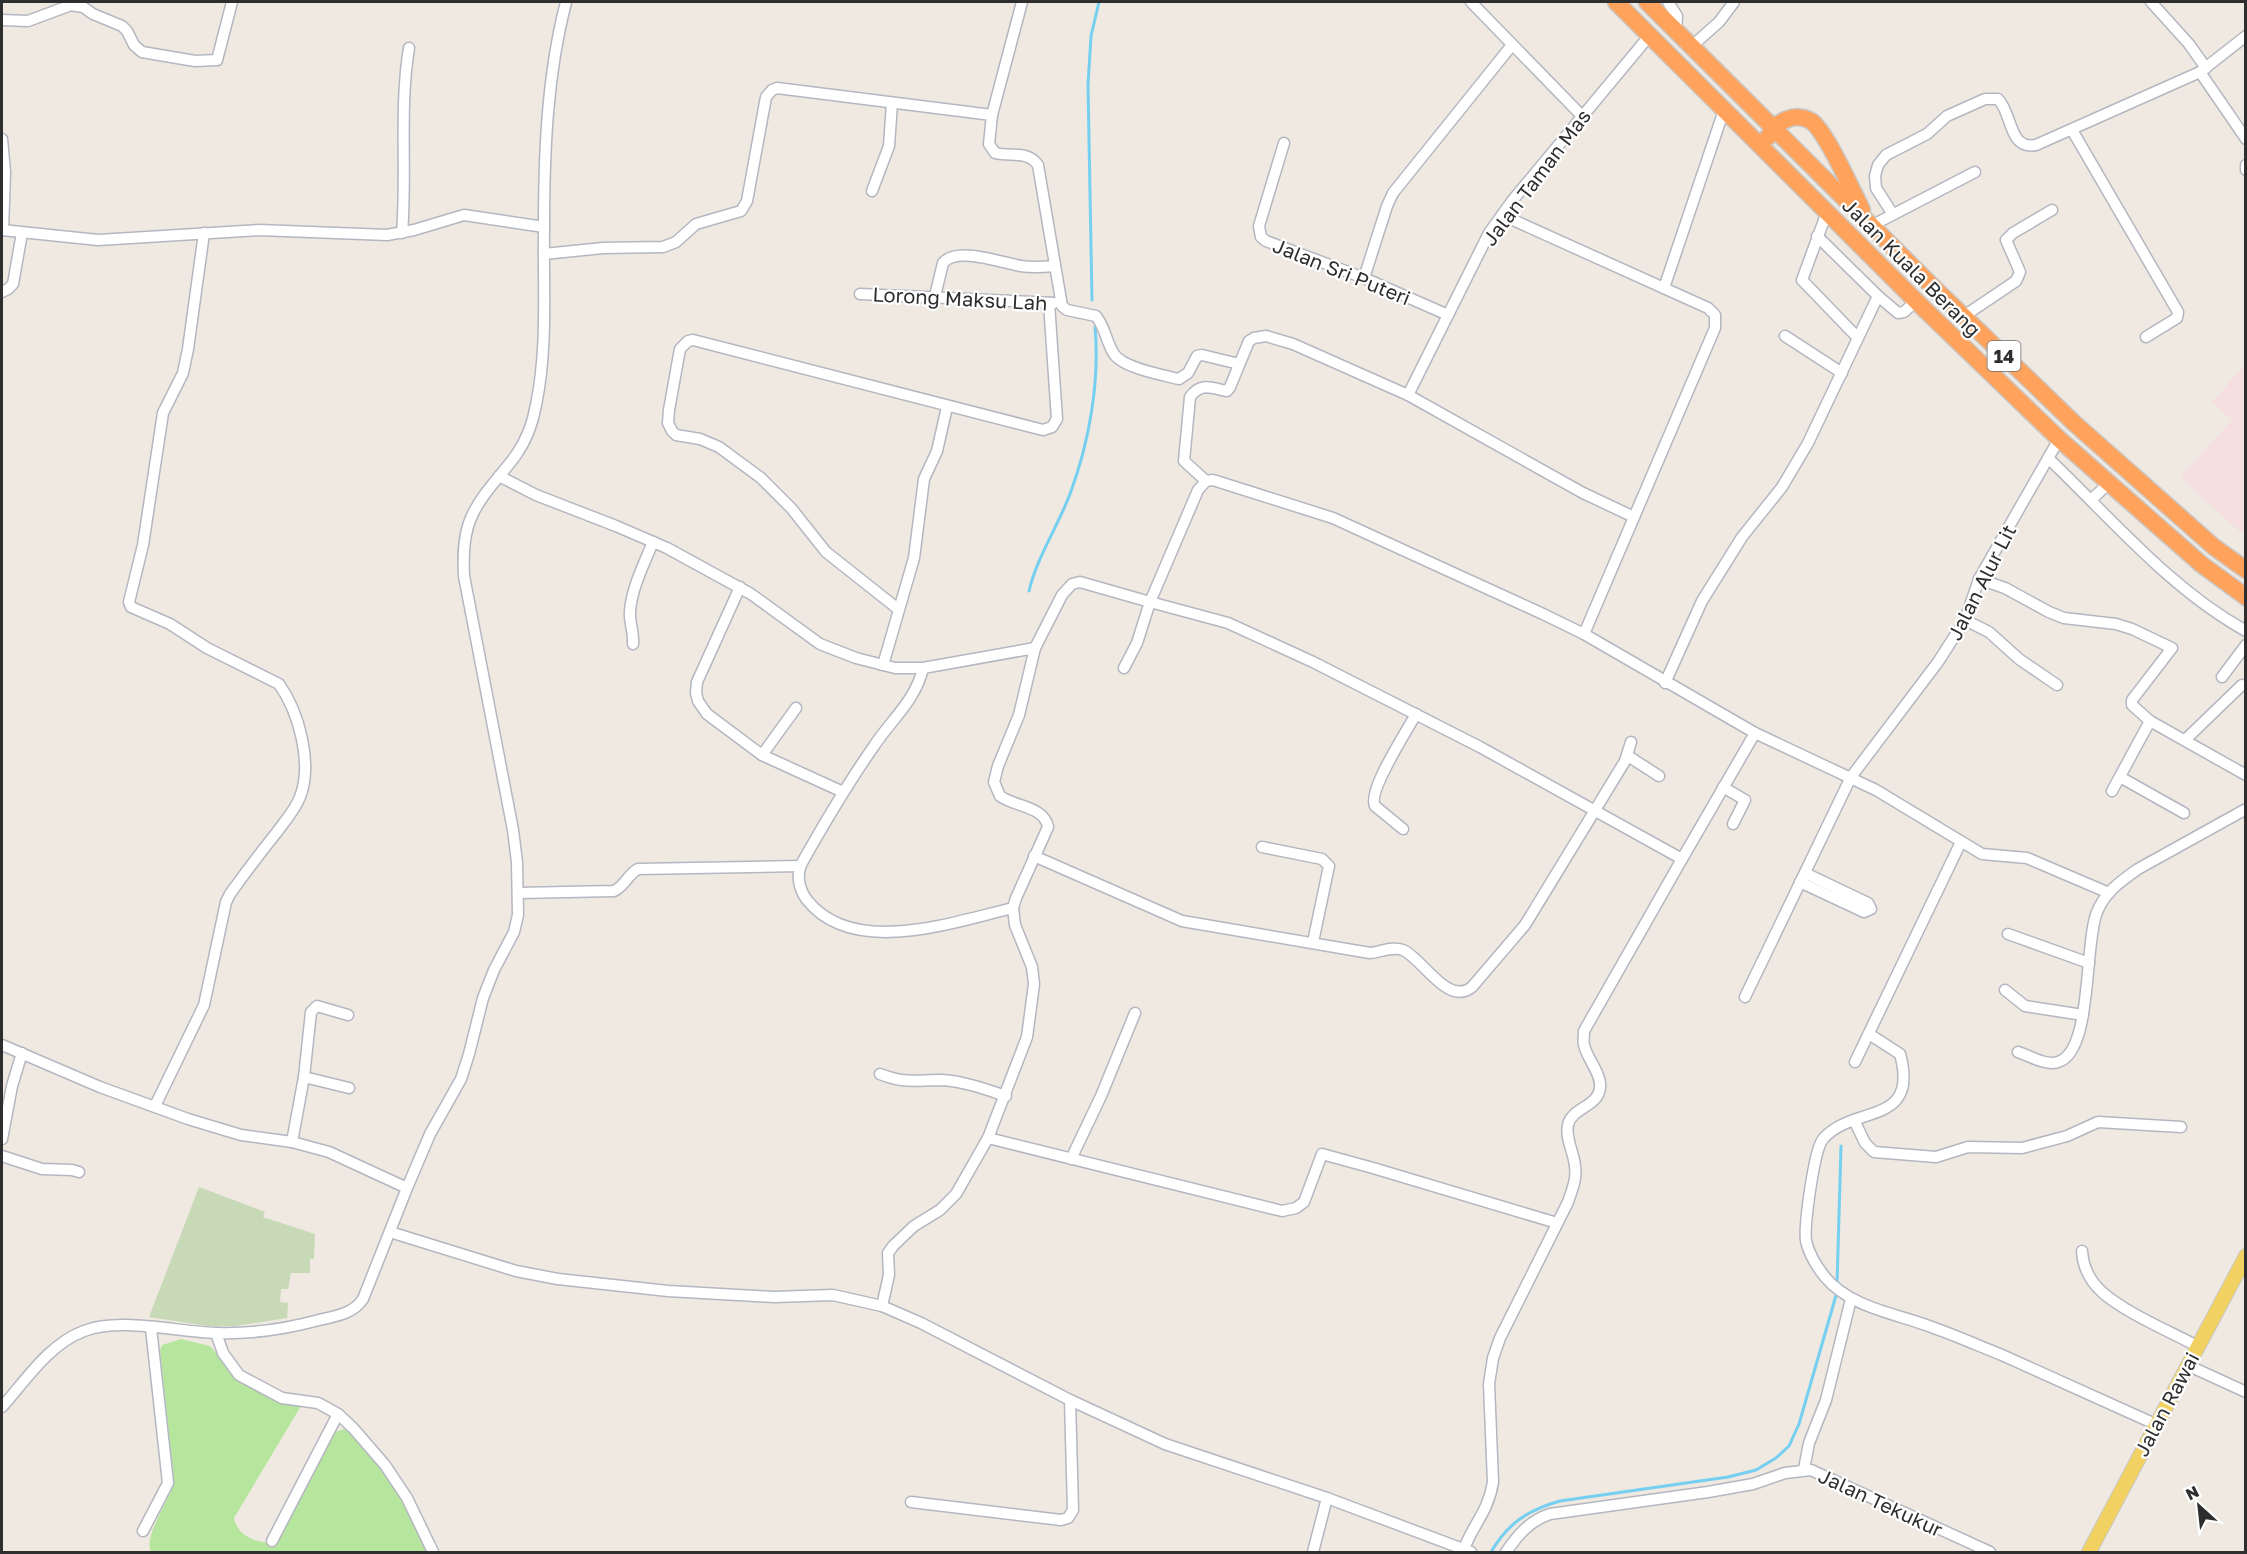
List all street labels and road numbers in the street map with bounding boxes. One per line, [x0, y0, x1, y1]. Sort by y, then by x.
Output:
street label: Jalan Taman Mas [1477, 104, 1595, 250]
street label: Jalan Kuala Berang [1838, 193, 1986, 341]
street label: Jalan Sri Puteri [1270, 232, 1414, 310]
street label: Lorong Maksu Lah [872, 281, 1048, 315]
road number: 14 [1988, 341, 2020, 371]
street label: Jalan Alur Lit [1942, 520, 2020, 644]
street label: Jalan Rawai [2129, 1348, 2203, 1460]
street label: Jalan Tekukur [1815, 1463, 1947, 1541]

